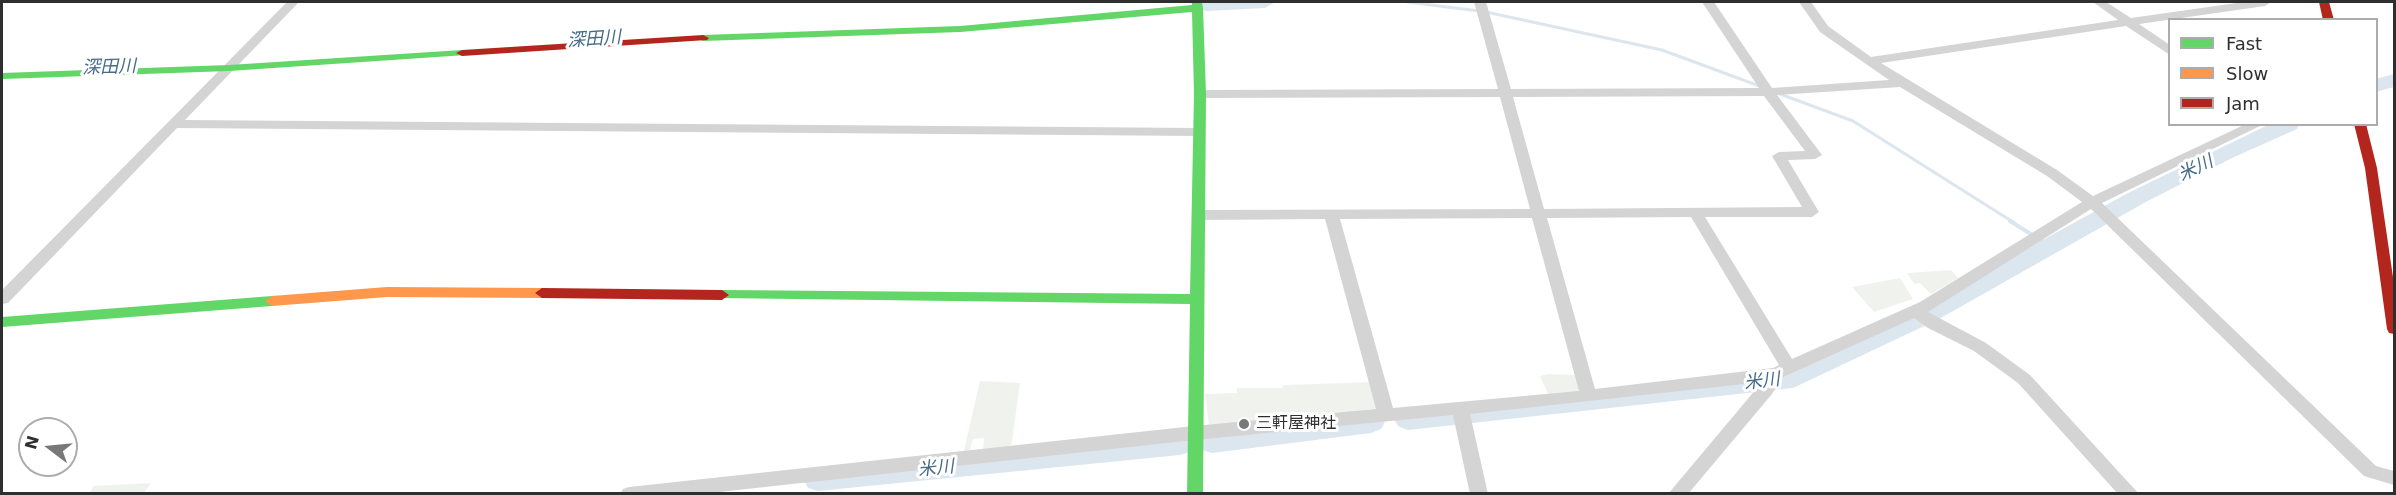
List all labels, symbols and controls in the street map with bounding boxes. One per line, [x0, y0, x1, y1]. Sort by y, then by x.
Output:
legend [2168, 18, 2378, 126]
water label: 深田川 [566, 27, 622, 53]
text: Fast [2226, 33, 2262, 54]
water label: 深田川 [82, 56, 136, 80]
text: Slow [2226, 63, 2268, 84]
text: Jam [2226, 93, 2260, 114]
water label: 米川 [2175, 151, 2217, 187]
water label: 米川 [1743, 369, 1781, 395]
place label: 三軒屋神社 [1256, 414, 1336, 434]
north arrow [18, 417, 78, 477]
marker: 三軒屋神社 [1237, 417, 1251, 431]
text: N [21, 433, 43, 452]
water label: 米川 [917, 456, 955, 482]

